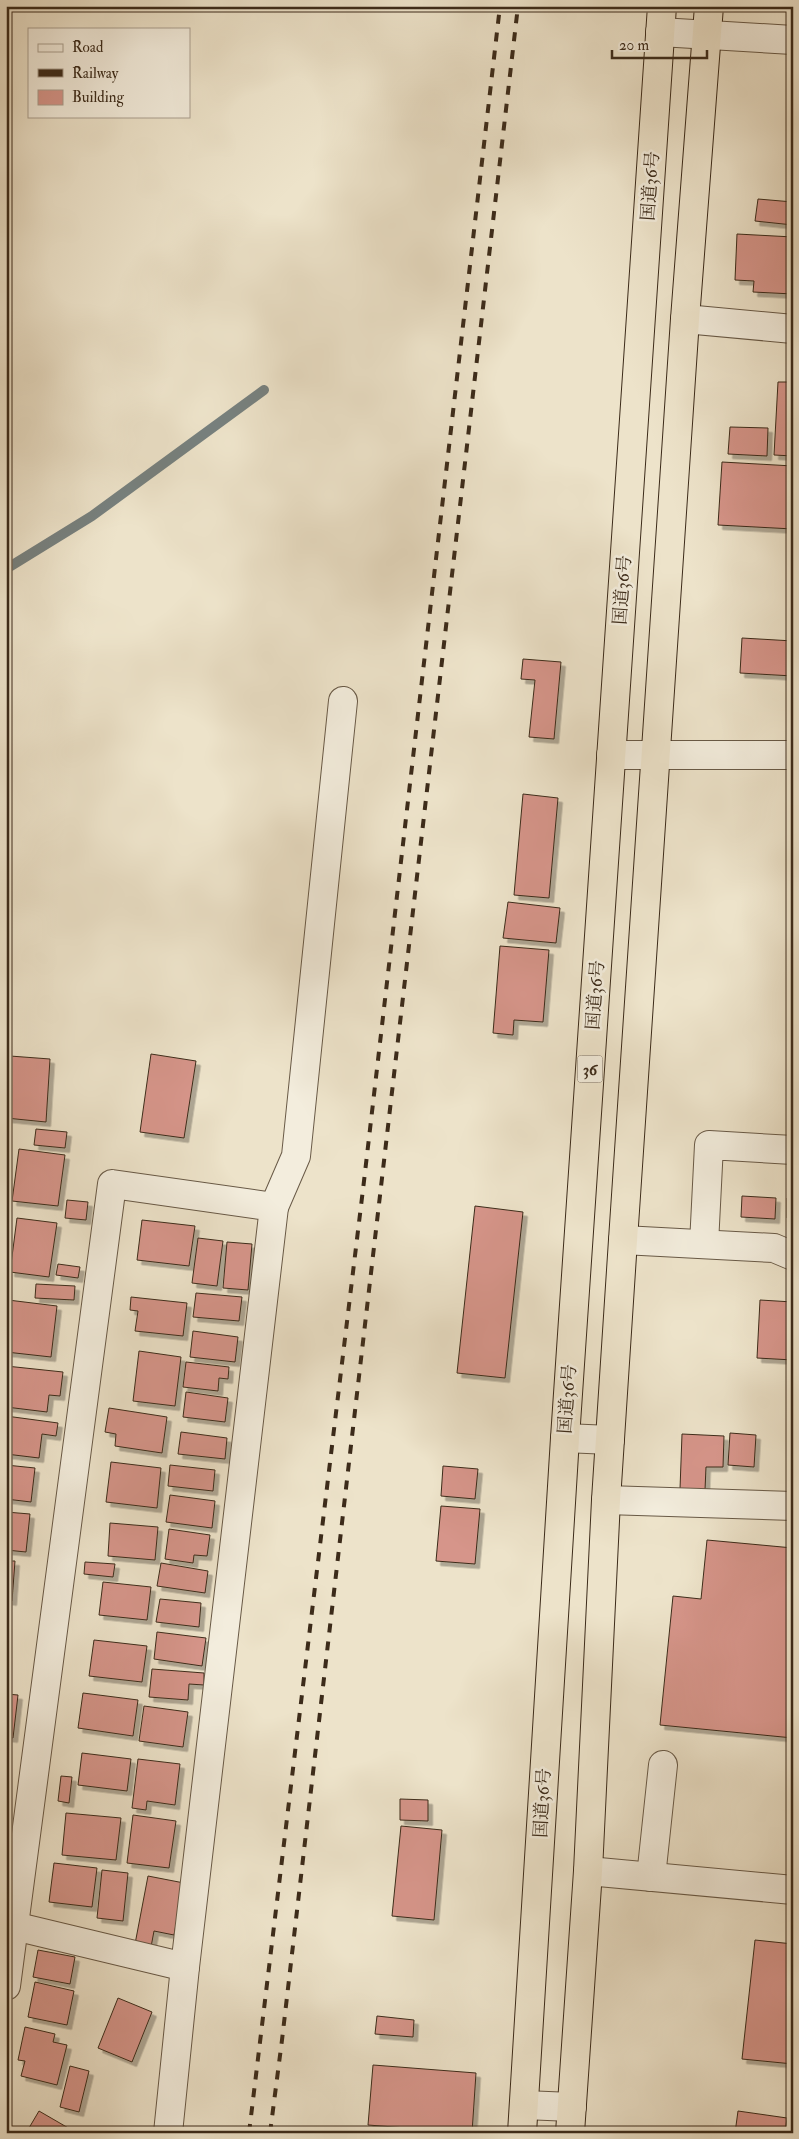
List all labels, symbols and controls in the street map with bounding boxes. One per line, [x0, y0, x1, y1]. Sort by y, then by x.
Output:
legend [28, 28, 190, 118]
scale bar [612, 28, 706, 60]
text: 20 m [619, 36, 649, 55]
text: Road [72, 38, 104, 57]
text: Railway [72, 64, 119, 83]
text: Building [72, 88, 124, 107]
street label: 国道36号 [637, 150, 664, 222]
street label: 国道36号 [609, 554, 636, 626]
street label: 国道36号 [582, 959, 609, 1031]
road number: 36 [578, 1056, 602, 1082]
street label: 国道36号 [554, 1363, 581, 1435]
street label: 国道36号 [529, 1767, 556, 1839]

